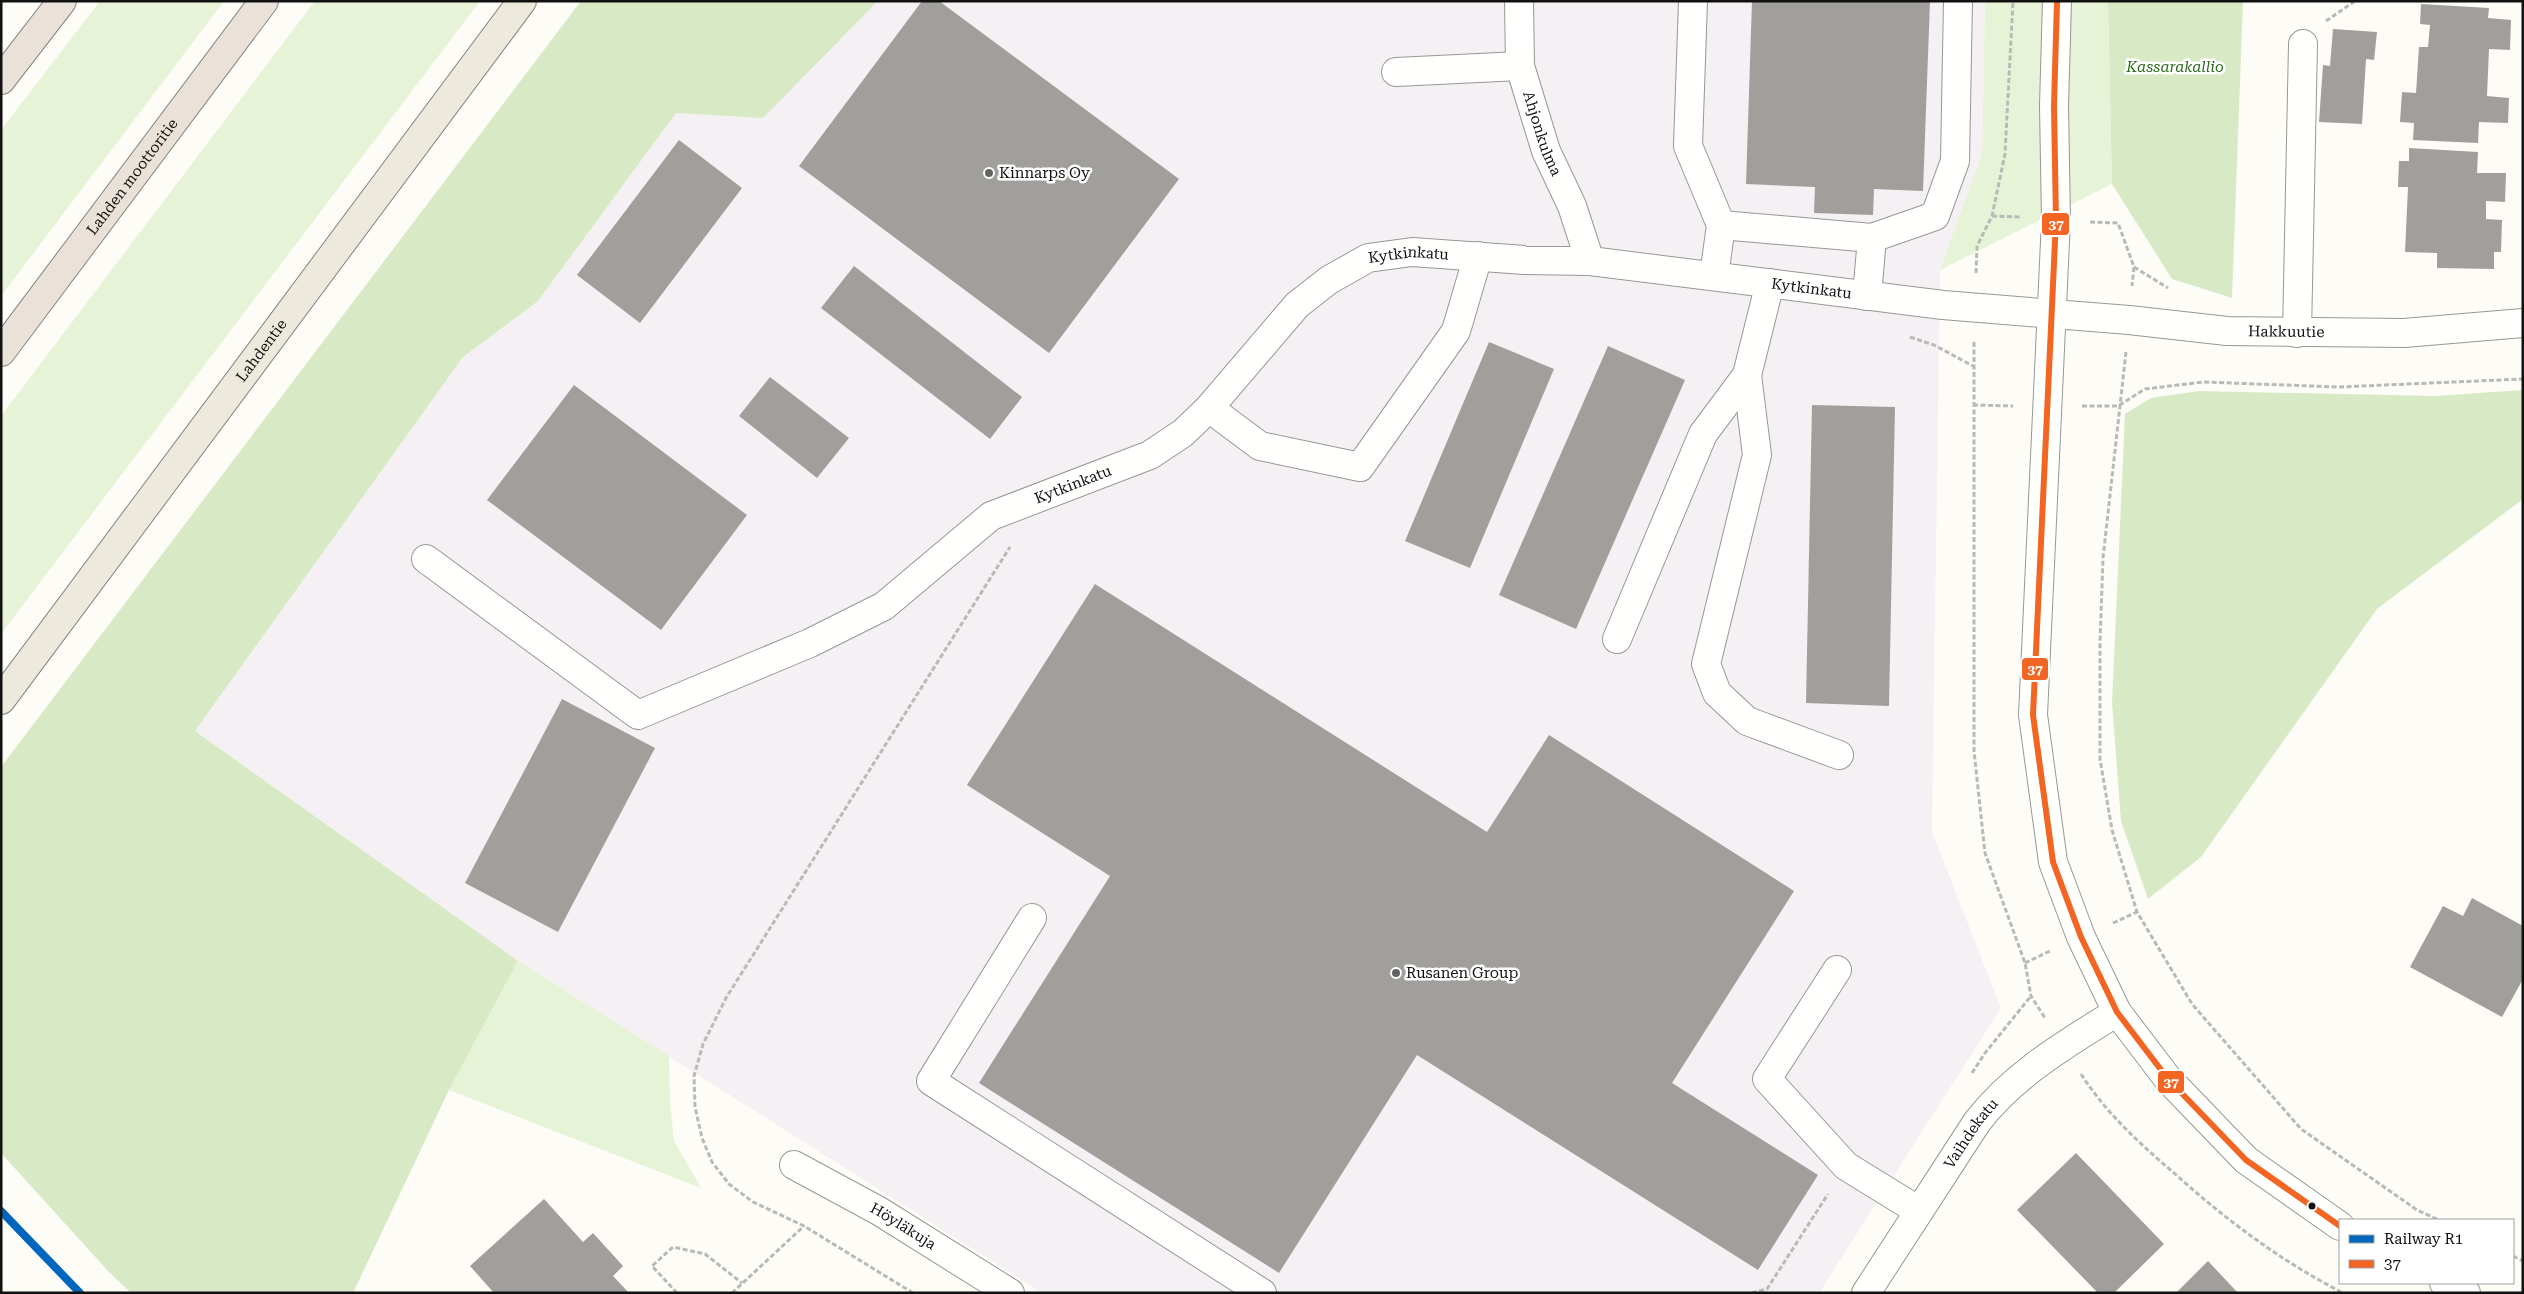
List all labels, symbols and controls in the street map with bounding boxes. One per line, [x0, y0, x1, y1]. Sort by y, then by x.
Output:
park label: Kassarakallio [2125, 58, 2224, 76]
street label: Ahjonkulma [1519, 89, 1565, 179]
street label: Lahden moottoritie [83, 115, 182, 238]
place label: Kinnarps Oy [999, 164, 1090, 182]
marker: Kinnarps Oy [983, 167, 995, 179]
line badge: 37 [2041, 212, 2070, 236]
text: 37 [2048, 216, 2064, 232]
street label: Kytkinkatu [1367, 243, 1450, 267]
street label: Kytkinkatu [1770, 275, 1853, 303]
street label: Lahdentie [232, 316, 291, 385]
street label: Hakkuutie [2248, 322, 2325, 341]
street label: Kytkinkatu [1032, 461, 1114, 507]
line badge: 37 [2021, 657, 2049, 681]
text: 37 [2027, 661, 2043, 677]
place label: Rusanen Group [1406, 964, 1518, 982]
marker: Rusanen Group [1390, 967, 1402, 979]
line badge: 37 [2157, 1070, 2185, 1094]
text: 37 [2163, 1074, 2179, 1090]
street label: Vaihdekatu [1940, 1094, 2002, 1172]
street label: Höyläkuja [867, 1199, 939, 1253]
unlabelled marker [2307, 1201, 2317, 1211]
legend [2339, 1219, 2514, 1284]
text: Railway R1 [2384, 1230, 2463, 1248]
text: 37 [2384, 1255, 2401, 1273]

